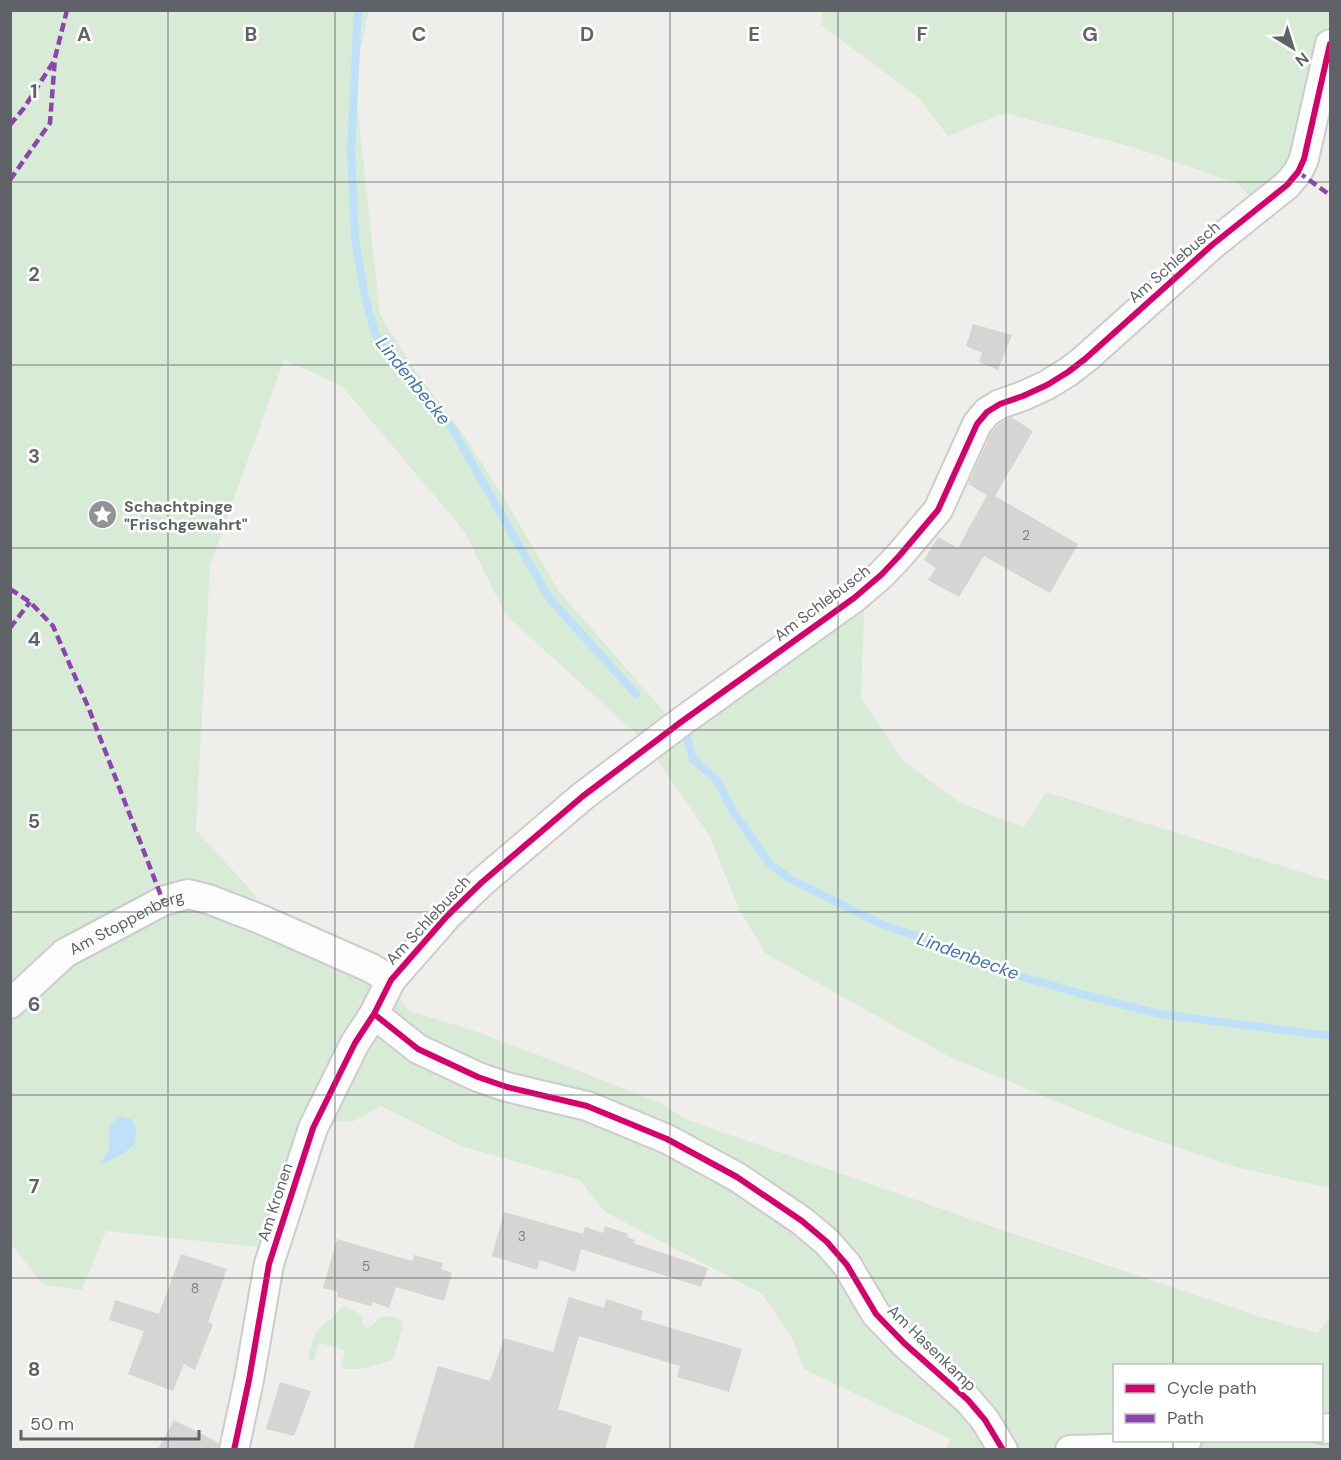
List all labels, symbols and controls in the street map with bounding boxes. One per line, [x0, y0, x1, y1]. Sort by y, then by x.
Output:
north arrow [1263, 18, 1323, 78]
text: A [77, 21, 91, 47]
text: B [245, 21, 257, 47]
text: C [412, 21, 426, 47]
text: D [580, 21, 594, 47]
text: E [748, 21, 760, 47]
text: F [916, 21, 928, 47]
text: G [1082, 21, 1098, 47]
text: N [1291, 48, 1313, 71]
text: 1 [30, 78, 38, 104]
street label: Am Schlebusch [1124, 216, 1224, 308]
text: 2 [28, 261, 40, 287]
water label: Lindenbecke [370, 332, 456, 430]
text: 3 [28, 443, 40, 469]
place label: Schachtpinge "Frischgewahrt" [124, 496, 248, 535]
place icon: Schachtpinge "Frischgewahrt" [87, 499, 119, 531]
house number: 2 [1022, 526, 1030, 544]
street label: Am Schlebusch [770, 560, 874, 646]
text: 4 [28, 626, 41, 652]
text: 5 [28, 808, 40, 834]
street label: Am Schlebusch [381, 871, 475, 969]
street label: Am Stoppenberg [65, 885, 186, 959]
water label: Lindenbecke [914, 926, 1022, 986]
text: 6 [28, 991, 40, 1017]
street label: Am Kronen [252, 1160, 298, 1244]
text: 7 [29, 1173, 40, 1199]
house number: 3 [518, 1227, 526, 1245]
house number: 5 [362, 1257, 370, 1275]
house number: 8 [191, 1279, 199, 1297]
street label: Am Hasenkamp [883, 1300, 981, 1396]
text: 8 [28, 1356, 40, 1382]
legend [1113, 1364, 1323, 1442]
text: Cycle path [1167, 1376, 1257, 1400]
scale bar [21, 1403, 200, 1441]
text: Path [1167, 1406, 1204, 1430]
text: 50 m [30, 1412, 74, 1436]

